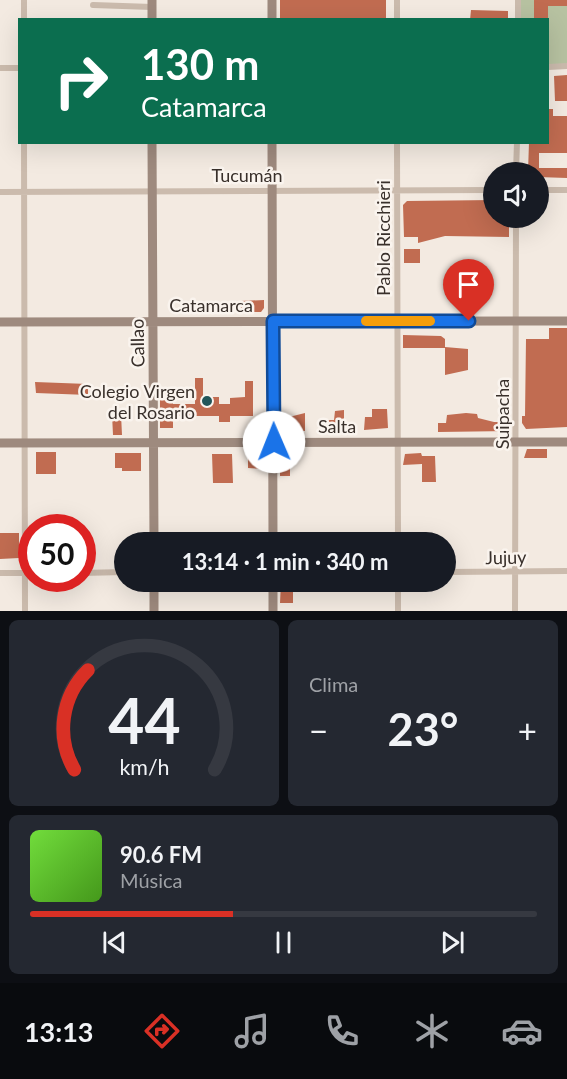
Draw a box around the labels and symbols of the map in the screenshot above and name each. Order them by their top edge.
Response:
street label: Tucumán [211,164,283,186]
street label: Pablo Ricchieri [372,180,394,296]
pin [443,259,494,321]
street label: Catamarca [169,294,253,316]
street label: Callao [126,318,148,368]
street label: Suipacha [491,379,513,449]
place label: Colegio Virgen del Rosario [80,380,195,423]
marker: Colegio Virgen del Rosario [200,394,214,408]
position arrow [242,410,306,474]
street label: Salta [318,415,356,437]
speed limit sign: 50 [18,514,96,592]
street label: Jujuy [485,546,527,568]

